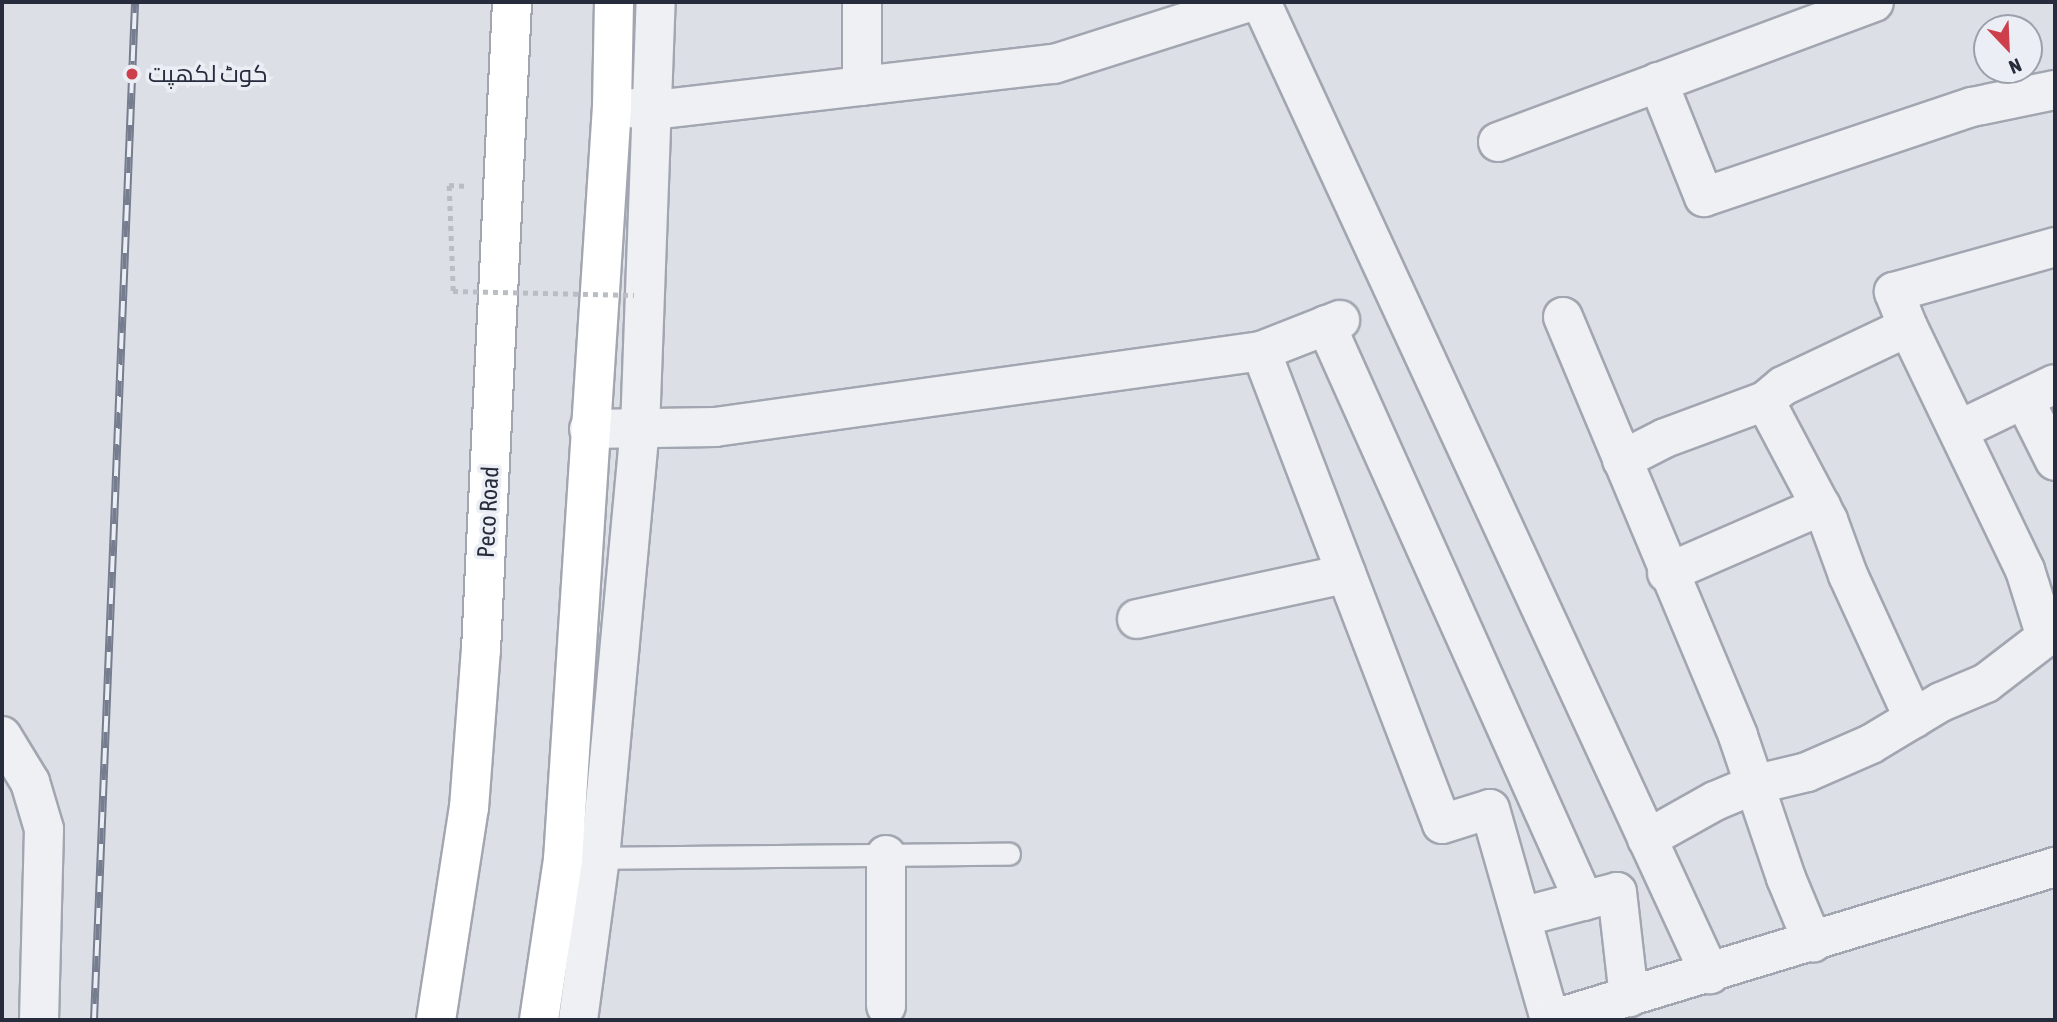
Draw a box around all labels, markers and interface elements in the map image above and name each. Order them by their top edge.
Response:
north arrow [1973,14,2043,84]
text: N [2006,54,2025,79]
place label: کوٹ لکھپت [148,60,268,88]
marker: کوٹ لکھپت [122,64,142,84]
street label: Peco Road [471,466,505,558]

